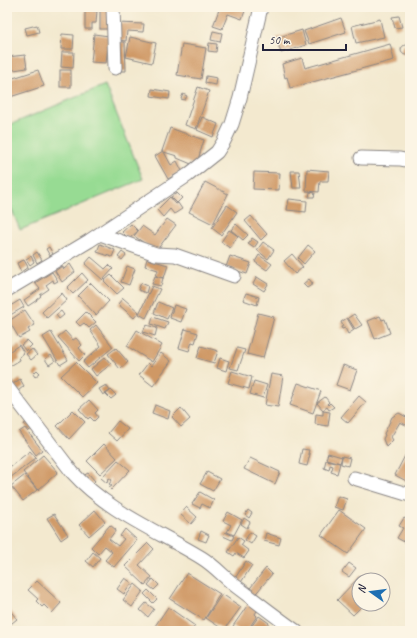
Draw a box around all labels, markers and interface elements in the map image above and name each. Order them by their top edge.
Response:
scale bar [263,26,346,52]
text: 50 m [269,32,291,48]
north arrow [351,572,391,612]
text: N [354,582,369,595]

